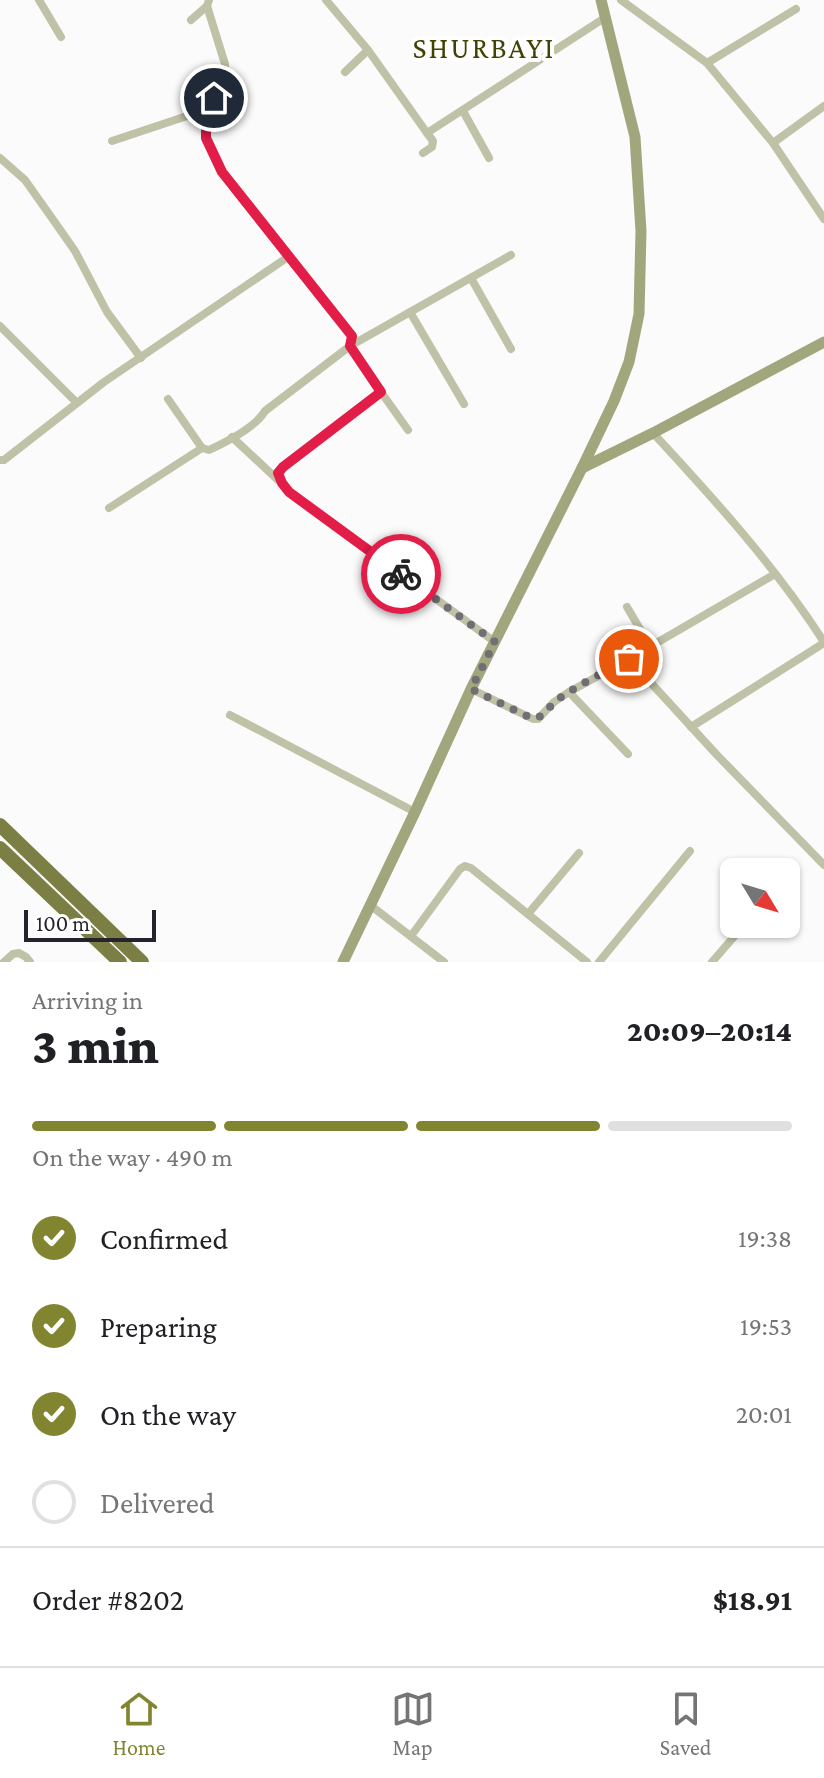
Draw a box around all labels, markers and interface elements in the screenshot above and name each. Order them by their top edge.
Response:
district label: SHURBAYI [413,31,555,64]
pin [180,64,248,132]
icon: home [192,76,236,120]
courier [361,534,441,614]
icon: bike [379,552,423,596]
pin [595,625,663,693]
icon: bag [607,637,651,681]
north arrow [720,858,800,938]
map controls [720,858,800,938]
scale bar [24,906,156,942]
text: 100 m [36,911,90,936]
text: Arriving in [32,986,143,1015]
text: 20:09–20:14 [627,1014,792,1047]
text: 3 min [32,1016,159,1074]
text: On the way · 490 m [32,1143,233,1172]
icon: check [32,1216,76,1260]
text: Confirmed [100,1222,228,1255]
text: 19:38 [738,1224,792,1253]
icon: check [32,1304,76,1348]
text: Preparing [100,1310,217,1343]
text: 19:53 [740,1312,792,1341]
icon: check [32,1392,76,1436]
text: On the way [100,1398,236,1431]
text: 20:01 [736,1400,792,1429]
text: Delivered [100,1486,215,1519]
text: Order #8202 [32,1583,184,1616]
text: $18.91 [713,1583,792,1616]
tab: Home [113,1687,165,1760]
tab: Map [391,1687,435,1760]
tab: Saved [660,1687,711,1760]

